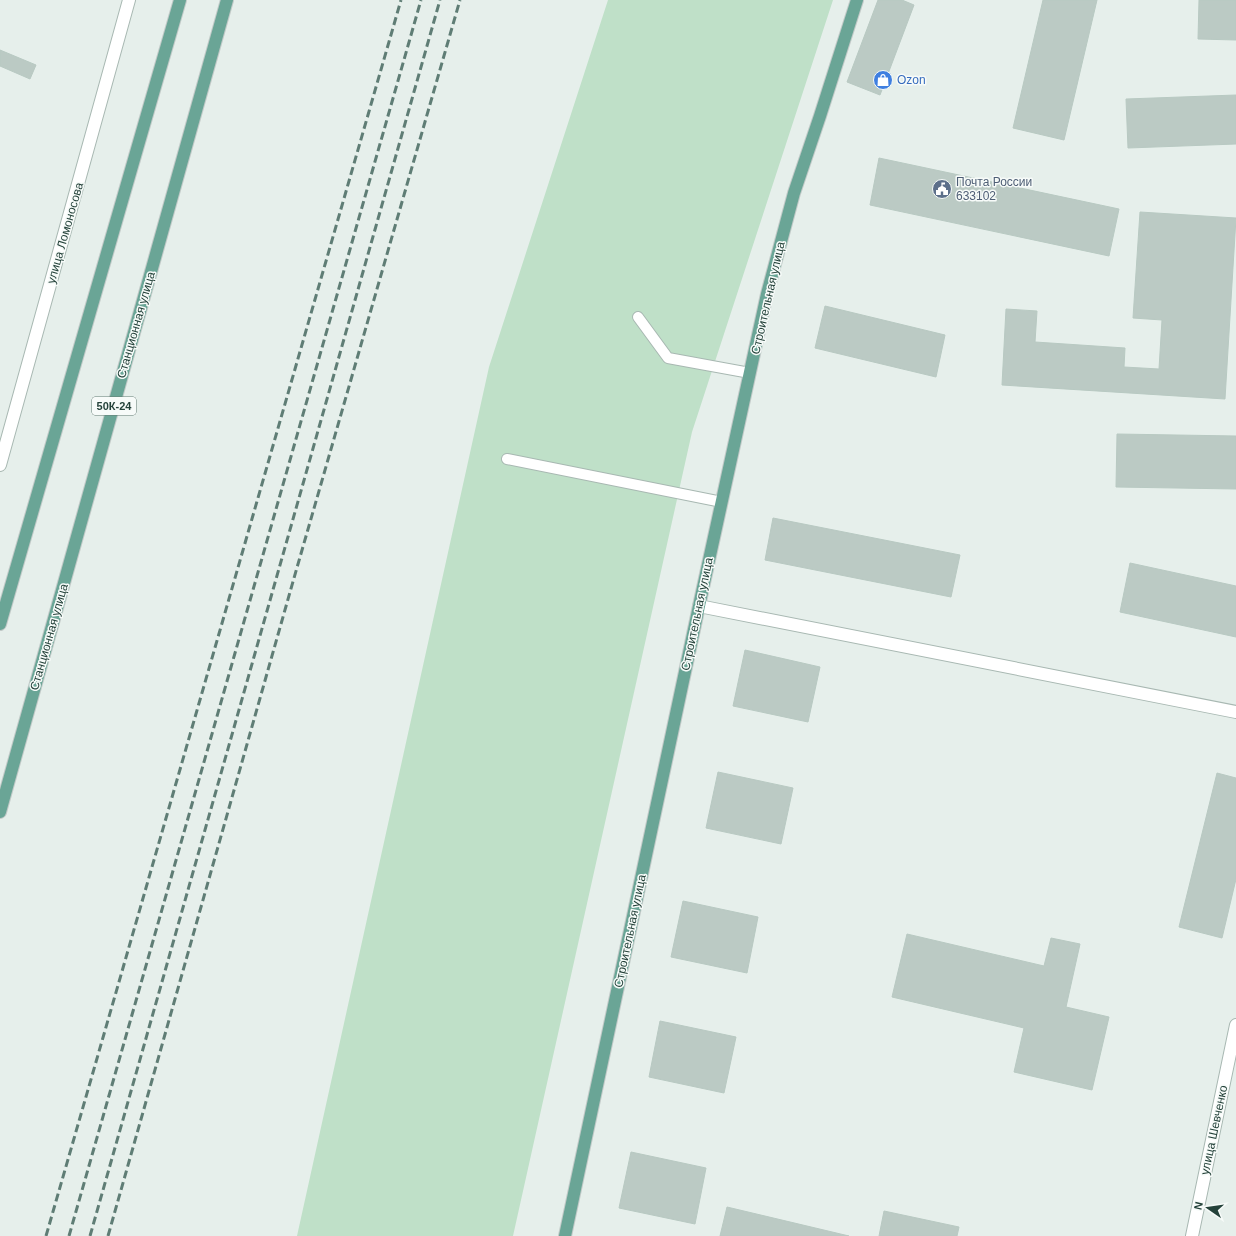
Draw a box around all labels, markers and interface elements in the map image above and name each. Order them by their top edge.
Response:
shop icon: Ozon [872,69,894,91]
place label: Ozon [897,73,926,87]
place label: Почта России 633102 [956,175,1032,203]
public building icon: Почта России 633102 [931,178,953,200]
street label: улица Ломоносова [44,180,86,285]
street label: Строительная улица [748,240,788,356]
street label: Станционная улица [114,270,158,380]
road number: 50К-24 [92,397,136,415]
street label: Строительная улица [678,556,716,672]
street label: Станционная улица [27,582,71,692]
street label: Строительная улица [611,873,649,989]
street label: улица Шевченко [1198,1084,1230,1176]
north arrow [1188,1188,1228,1228]
text: N [1192,1200,1205,1211]

